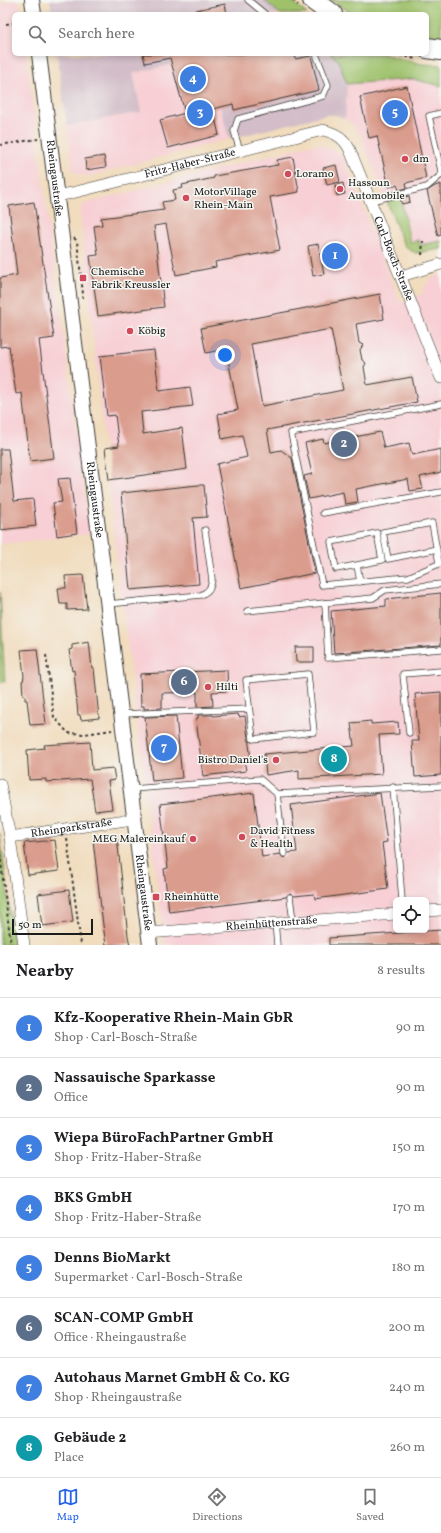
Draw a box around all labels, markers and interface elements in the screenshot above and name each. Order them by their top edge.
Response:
search box [12,12,429,56]
icon: search [26,23,48,45]
text: Search here [58,24,135,45]
pin: 4 [180,64,206,94]
pin: 3 [187,98,213,128]
pin: 5 [382,98,408,128]
street label: Rheingaustraße [42,139,67,217]
street label: Fritz-Haber-Straße [143,145,237,182]
place label: dm [413,152,429,167]
marker: dm [400,154,410,164]
place label: Loramo [296,167,334,182]
marker: Loramo [283,169,293,179]
place label: Hassoun Automobile [348,176,405,204]
marker: Hassoun Automobile [335,184,345,194]
place label: MotorVillage Rhein-Main [194,185,257,213]
marker: MotorVillage Rhein-Main [181,193,191,203]
street label: Carl-Bosch-Straße [370,214,417,303]
pin: 1 [322,241,348,271]
place label: Chemische Fabrik Kreussler [91,265,171,293]
marker: Chemische Fabrik Kreussler [78,273,88,283]
place label: Köbig [138,324,166,339]
marker: Köbig [125,326,135,336]
your location [215,345,235,365]
pin: 2 [331,429,357,459]
street label: Rheingaustraße [82,460,107,539]
pin: 6 [171,667,197,697]
place label: Hilti [216,680,238,695]
marker: Hilti [203,682,213,692]
pin: 7 [151,733,177,763]
pin: 8 [321,744,347,774]
place label: Bistro Daniel's [198,753,268,768]
marker: Bistro Daniel's [271,755,281,765]
street label: Rheinparkstraße [30,815,113,841]
place label: David Fitness & Health [250,824,315,852]
place label: MEG Malereinkauf [93,832,186,847]
marker: David Fitness & Health [237,832,247,842]
marker: MEG Malereinkauf [188,834,198,844]
street label: Rheingaustraße [131,853,156,932]
place label: Rheinhütte [164,890,219,905]
marker: Rheinhütte [151,892,161,902]
map controls [393,897,429,933]
button: locate [393,897,429,933]
street label: Rheinhüttenstraße [225,913,318,935]
scale bar [12,917,93,936]
text: 50 m [18,918,42,933]
text: Nearby [16,960,74,983]
text: 8 results [377,962,425,980]
text: Kfz-Kooperative Rhein-Main GbR [54,1008,293,1029]
text: 1 [26,1019,32,1037]
text: 90 m [396,1019,425,1037]
text: Shop · Carl-Bosch-Straße [54,1029,197,1047]
text: Nassauische Sparkasse [54,1068,215,1089]
text: 2 [26,1079,32,1097]
text: 90 m [396,1079,425,1097]
text: Office [54,1089,88,1107]
text: Wiepa BüroFachPartner GmbH [54,1128,273,1149]
text: 3 [26,1139,32,1157]
text: 150 m [392,1139,425,1157]
text: Shop · Fritz-Haber-Straße [54,1149,201,1167]
text: BKS GmbH [54,1188,132,1209]
text: 4 [25,1199,33,1217]
text: 170 m [392,1199,425,1217]
text: Shop · Fritz-Haber-Straße [54,1209,201,1227]
text: Denns BioMarkt [54,1248,171,1269]
text: 5 [26,1259,32,1277]
text: 180 m [391,1259,425,1277]
text: Supermarket · Carl-Bosch-Straße [54,1269,243,1287]
text: SCAN-COMP GmbH [54,1308,193,1329]
text: 6 [25,1319,33,1337]
text: 200 m [388,1319,425,1337]
text: Office · Rheingaustraße [54,1329,186,1347]
text: Autohaus Marnet GmbH & Co. KG [54,1368,290,1389]
text: 7 [26,1379,32,1397]
text: 240 m [389,1379,425,1397]
text: Shop · Rheingaustraße [54,1389,182,1407]
text: Gebäude 2 [54,1428,126,1449]
text: 8 [25,1439,33,1457]
text: 260 m [390,1439,425,1457]
text: Place [54,1449,84,1467]
tab: Map [57,1486,79,1525]
tab: Directions [192,1486,243,1525]
tab: Saved [356,1486,384,1525]

